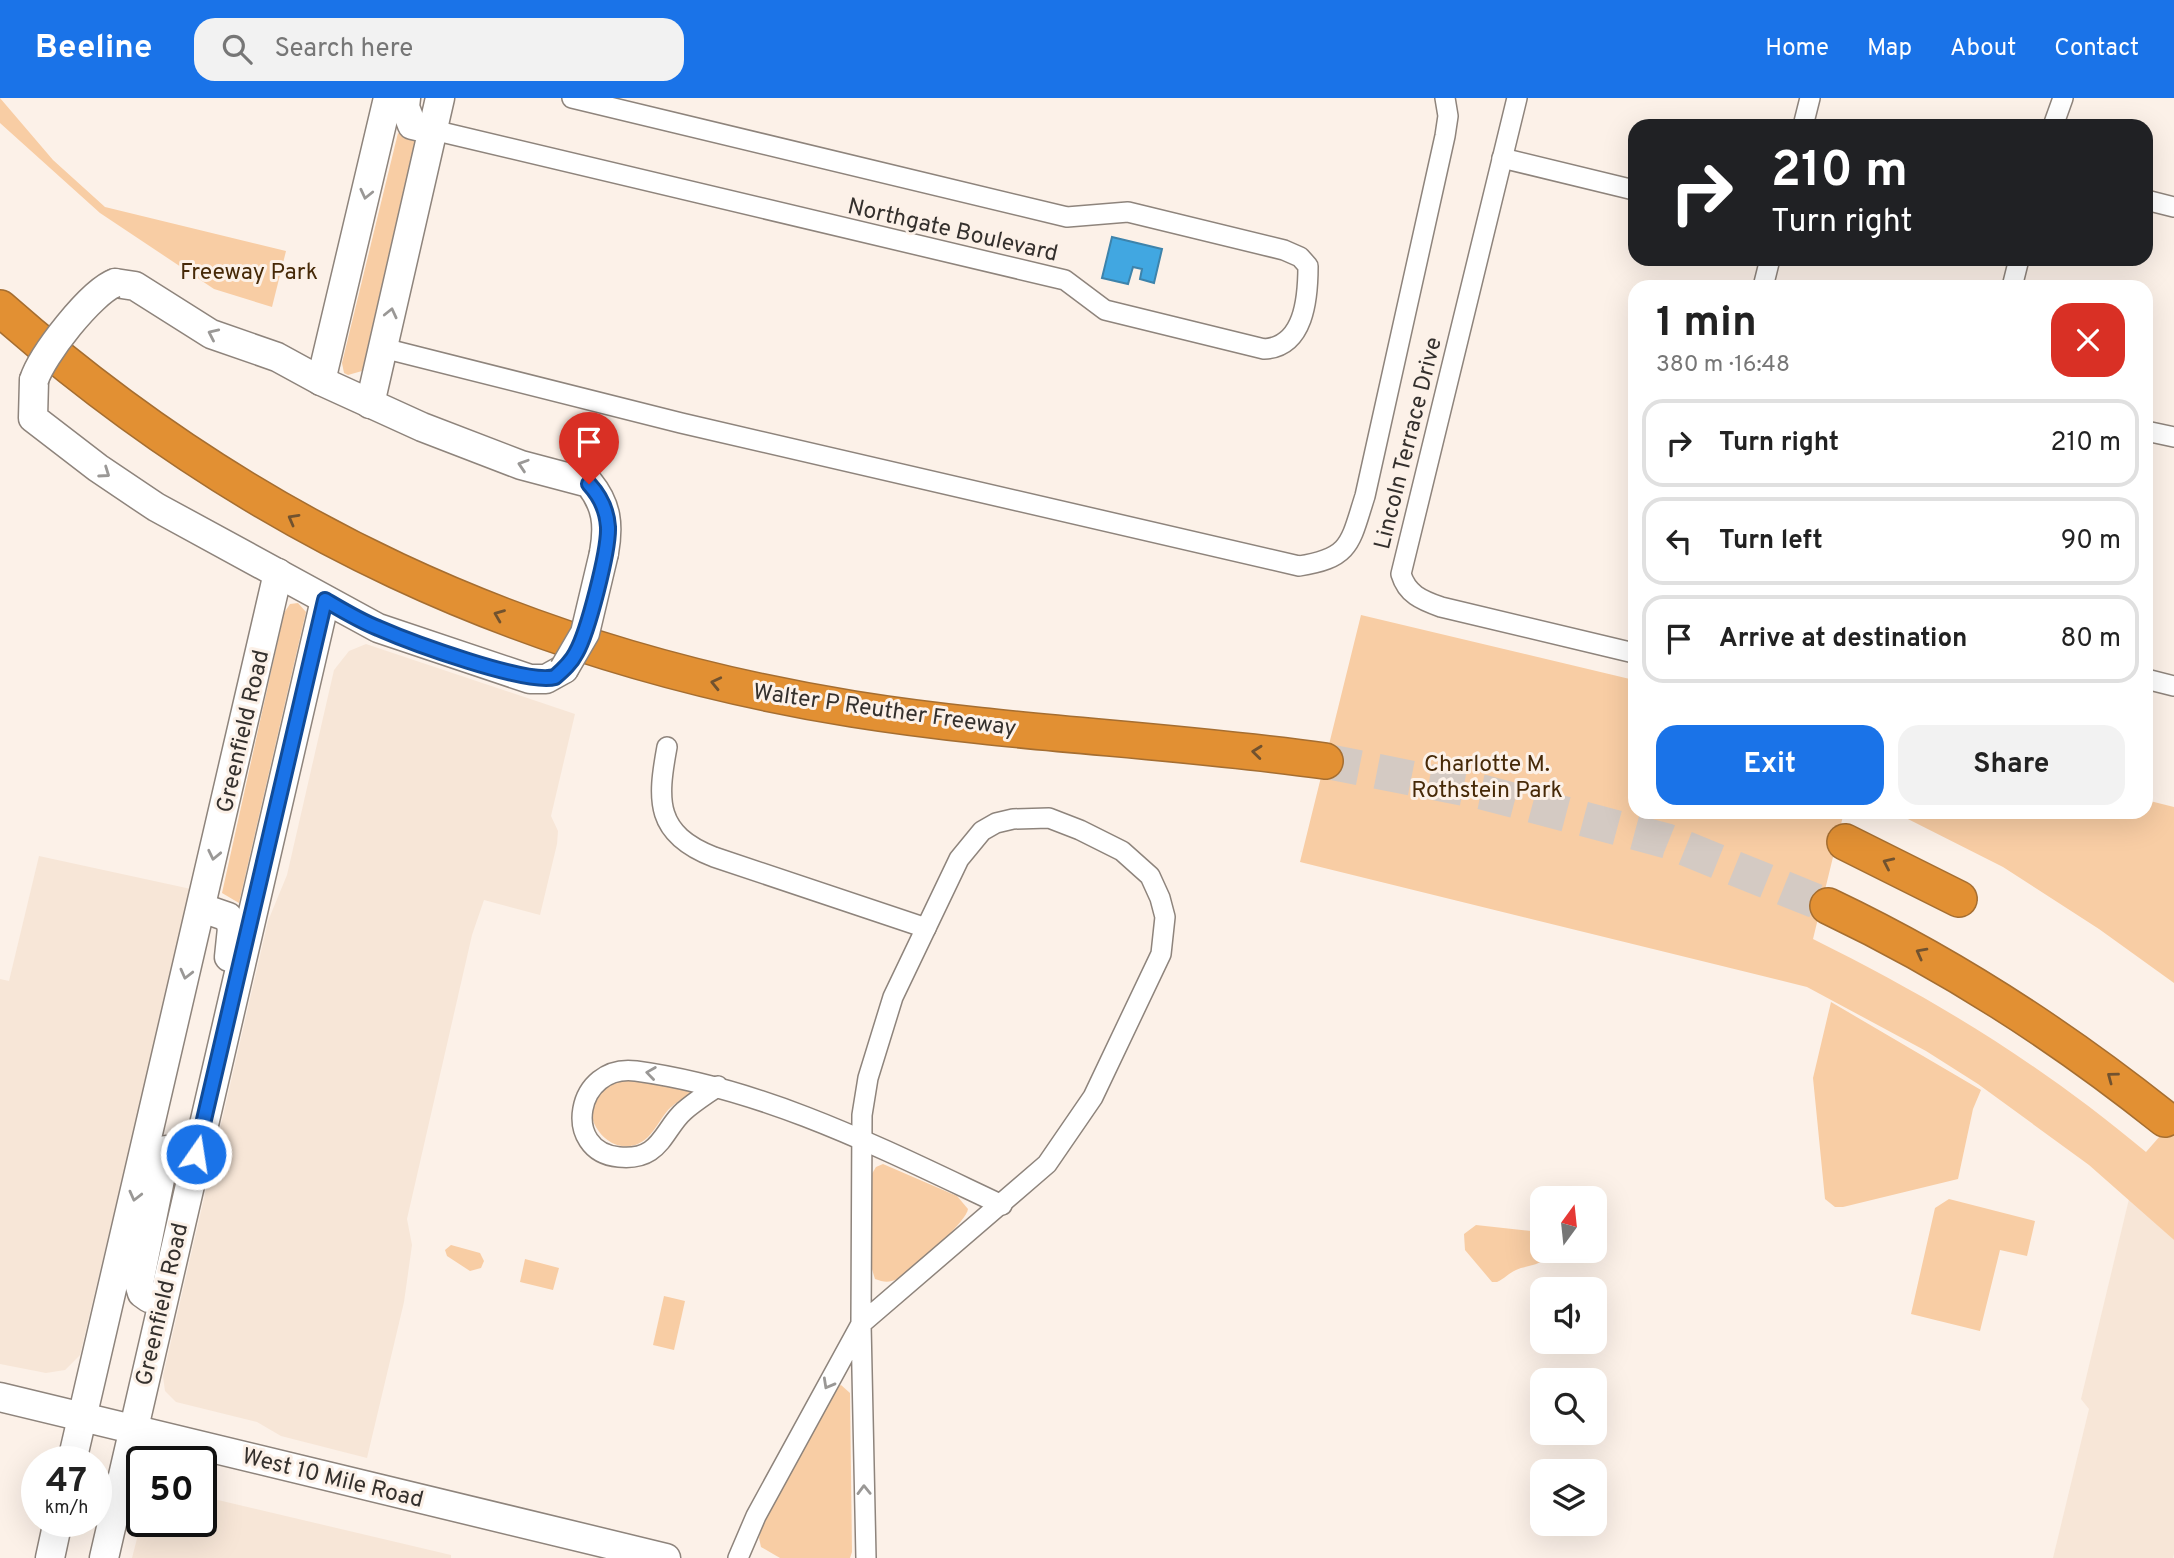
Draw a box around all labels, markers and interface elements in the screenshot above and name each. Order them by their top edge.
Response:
search box [194,18,684,81]
text: Beeline [35,28,152,70]
icon: search [218,30,256,68]
text: Search here [274,33,413,66]
text: Home [1765,34,1829,64]
text: Map [1867,34,1912,64]
text: About [1950,34,2016,64]
text: Contact [2054,34,2139,64]
text: 210 m [1771,142,1908,204]
icon: right [1656,147,1747,238]
one-way arrow [359,188,374,200]
street label: Northgate Boulevard [844,193,1060,270]
text: Turn right [1771,203,1913,243]
park label: Freeway Park [180,259,318,288]
text: 1 min [1656,298,1757,351]
button: close [2051,303,2125,377]
one-way arrow [382,307,397,319]
one-way arrow [208,328,221,342]
street label: Lincoln Terrace Drive [1369,335,1450,553]
text: 380 m · 16:48 [1656,351,1790,380]
pin [559,412,619,484]
icon: arrive [570,423,608,461]
icon: right [1660,424,1698,462]
text: Turn right [1719,427,1839,460]
text: 210 m [2051,427,2121,460]
one-way arrow [517,459,529,473]
one-way arrow [97,465,110,478]
one-way arrow [287,514,300,527]
icon: left [1660,522,1698,560]
text: Turn left [1719,525,1823,558]
text: 90 m [2061,525,2121,558]
one-way arrow [493,609,506,623]
icon: arrive [1660,620,1698,658]
text: Arrive at destination [1719,623,1967,656]
text: 80 m [2061,623,2121,656]
street label: Greenfield Road [212,647,277,816]
one-way arrow [710,676,722,691]
street label: Walter P Reuther Freeway [751,679,1018,744]
button: Exit [1656,725,1884,805]
button: Share [1898,725,2125,805]
one-way arrow [1251,744,1263,759]
park label: Charlotte M. Rothstein Park [1411,751,1563,806]
one-way arrow [208,849,223,861]
one-way arrow [1883,857,1895,871]
one-way arrow [1916,947,1929,961]
one-way arrow [180,968,194,980]
one-way arrow [645,1066,657,1081]
one-way arrow [2107,1072,2120,1085]
position arrow [159,1117,233,1191]
north arrow [1530,1186,1606,1264]
map controls [1530,1186,1607,1536]
one-way arrow [129,1190,143,1202]
street label: Greenfield Road [131,1220,196,1389]
button: sound [1530,1277,1607,1354]
button: search [1530,1368,1607,1445]
one-way arrow [823,1377,836,1389]
street label: West 10 Mile Road [239,1443,426,1516]
speed limit sign: 50 [126,1446,217,1537]
button: layers [1530,1459,1607,1536]
text: 47 [46,1460,87,1504]
one-way arrow [857,1484,872,1495]
text: km/h [45,1497,88,1520]

